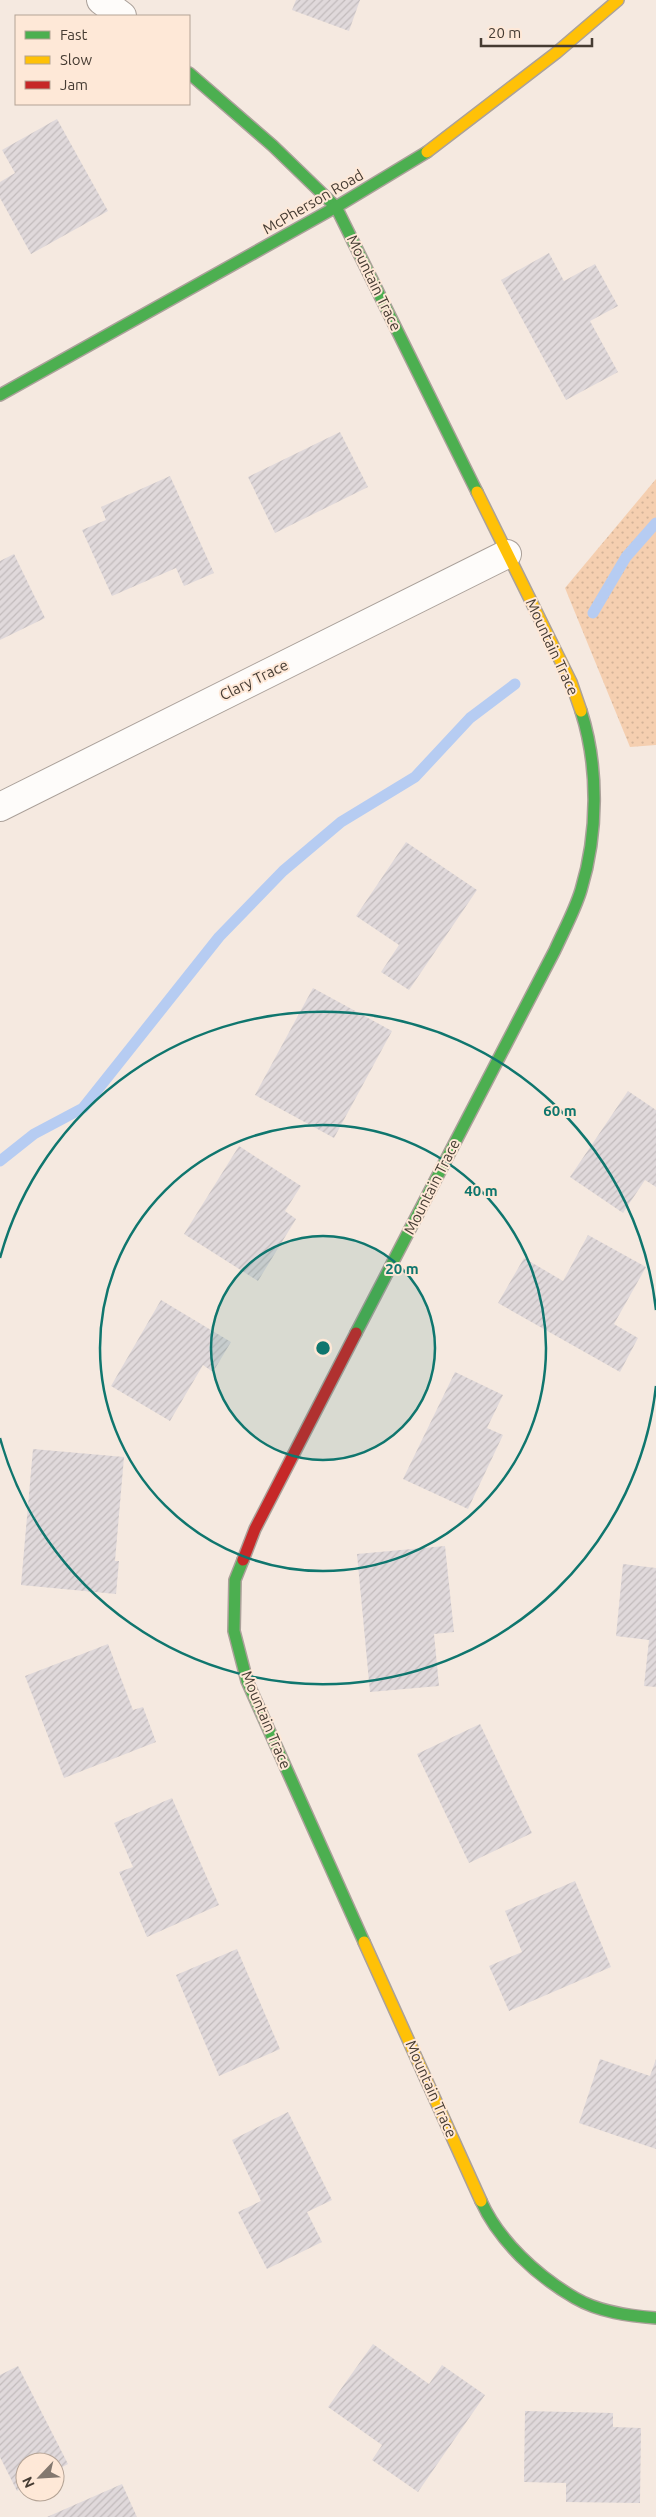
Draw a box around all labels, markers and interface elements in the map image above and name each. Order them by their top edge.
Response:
legend [15,15,190,105]
scale bar [481,15,592,47]
text: 20 m [488,24,521,41]
text: Fast [60,26,88,43]
text: Slow [60,51,93,68]
text: Jam [60,76,88,93]
street label: McPherson Road [259,166,366,237]
street label: Mountain Trace [344,232,405,334]
street label: Mountain Trace [523,596,582,698]
street label: Clary Trace [217,656,291,703]
text: 60 m [543,1102,577,1119]
street label: Mountain Trace [400,1136,463,1237]
text: 40 m [464,1182,498,1199]
text: 20 m [385,1260,419,1277]
centre of rings [314,1339,332,1357]
street label: Mountain Trace [238,1668,295,1771]
street label: Mountain Trace [402,2038,460,2140]
north arrow [15,2452,65,2502]
text: N [19,2474,38,2491]

